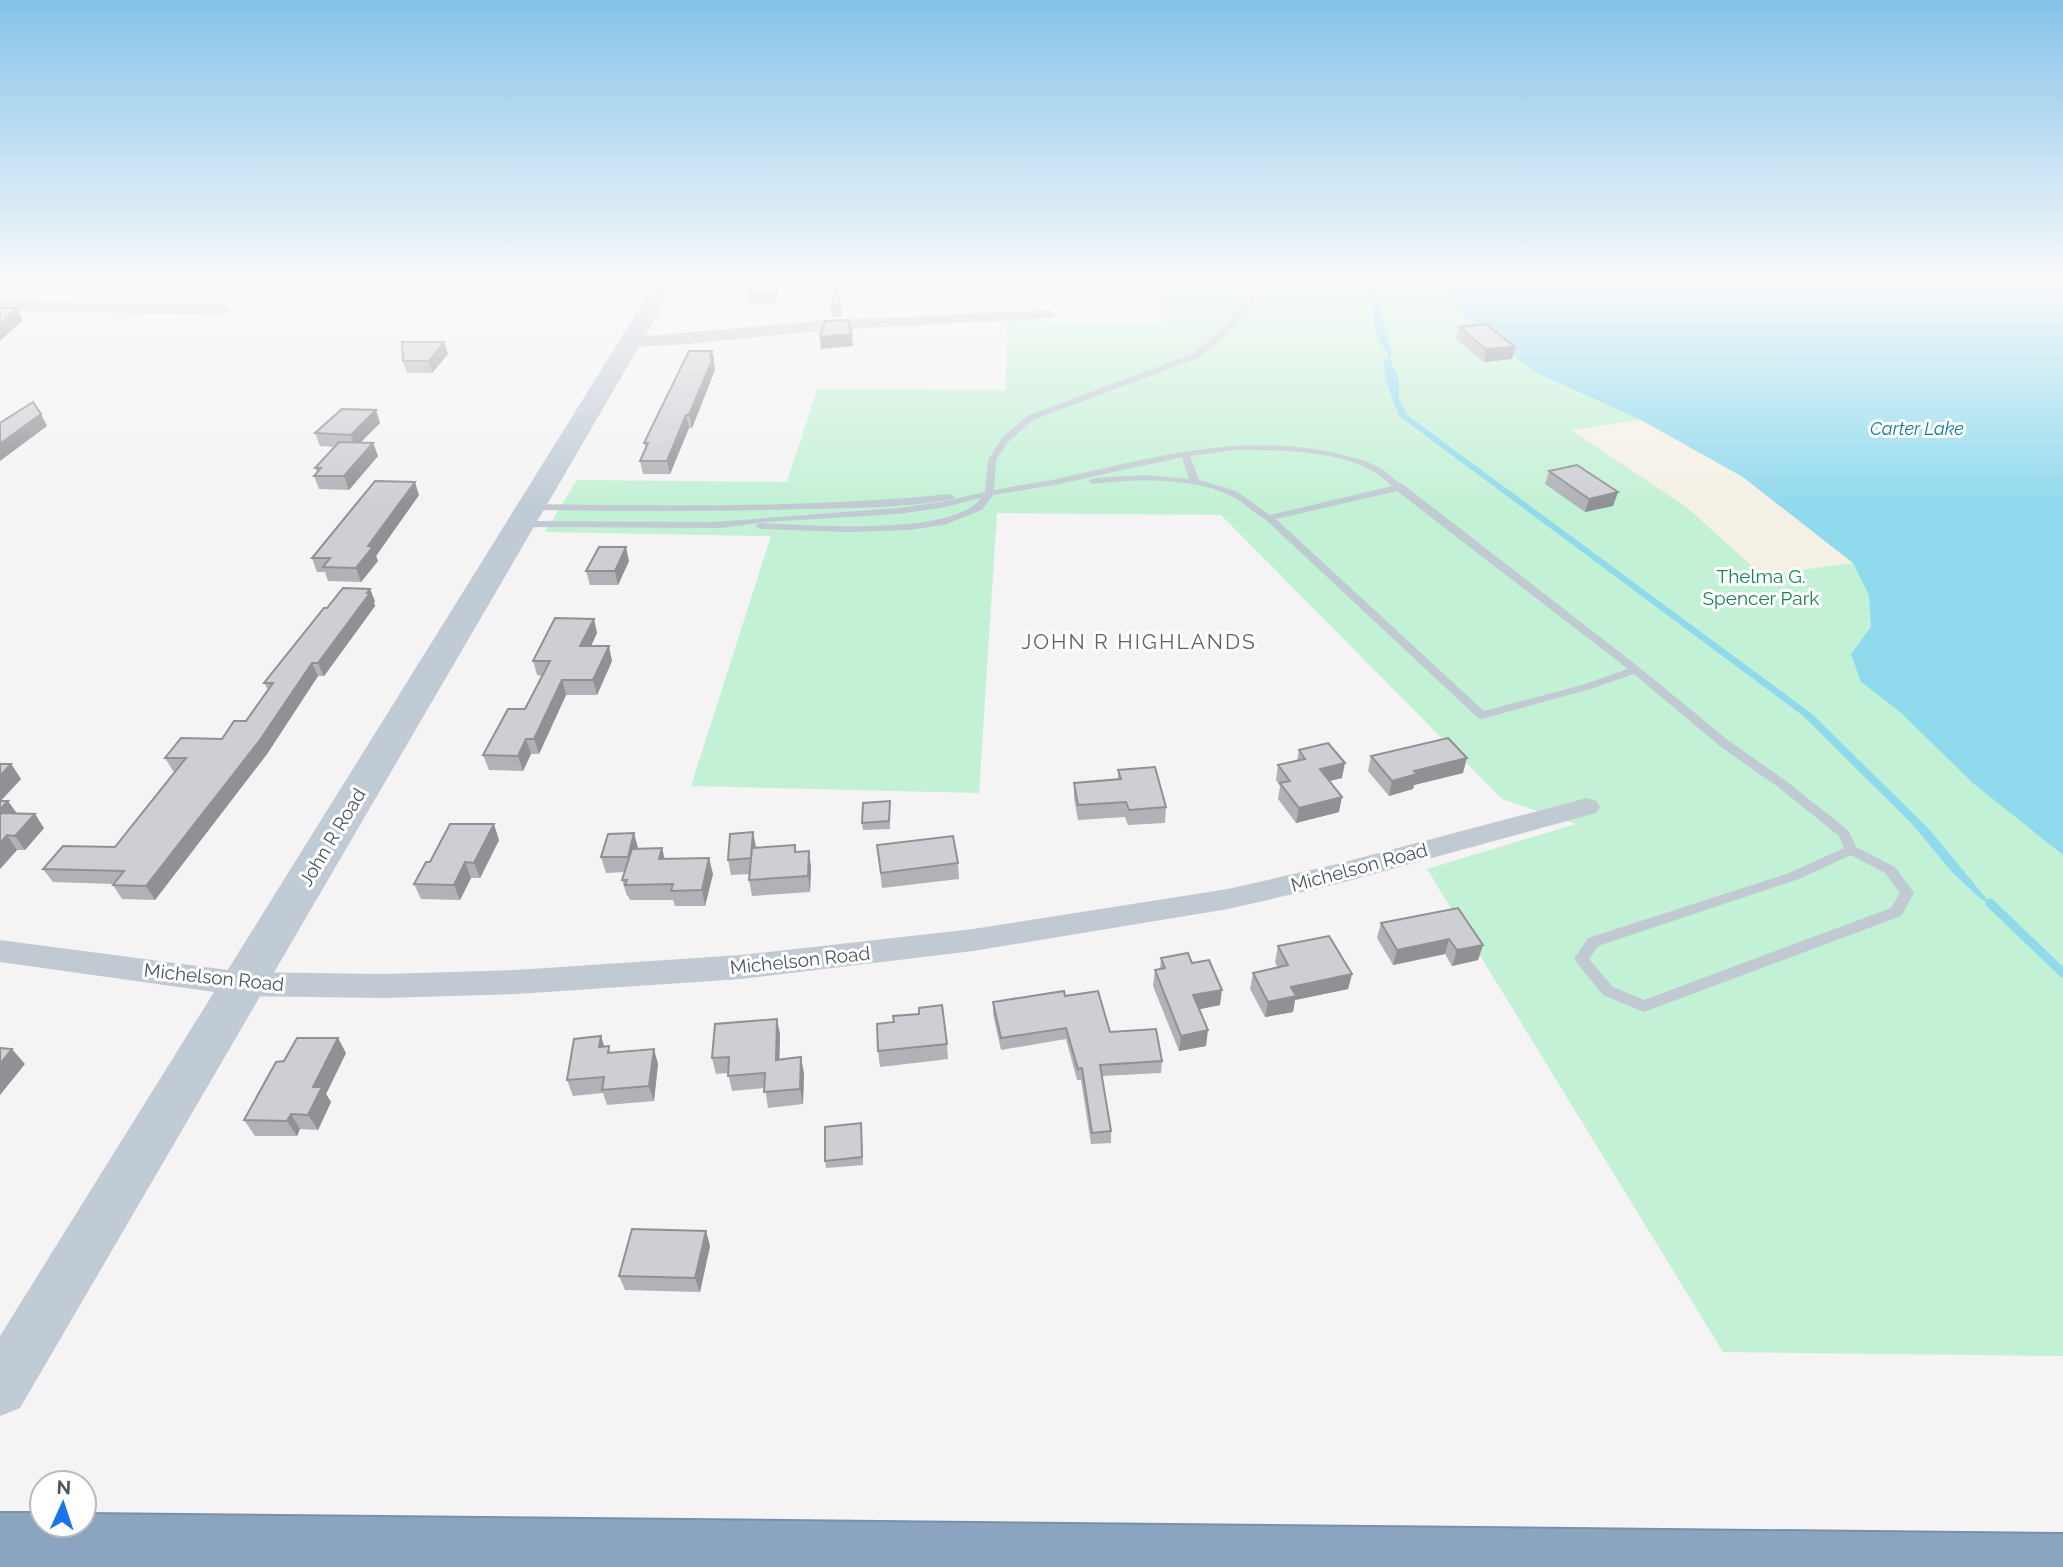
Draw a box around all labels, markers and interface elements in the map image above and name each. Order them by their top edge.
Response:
water label: Carter Lake [1870,418,1964,439]
park label: Thelma G. Spencer Park [1703,565,1819,609]
district label: JOHN R HIGHLANDS [1021,629,1257,654]
street label: John R Road [294,784,370,890]
street label: Michelson Road [1288,838,1430,896]
street label: Michelson Road [729,942,871,978]
street label: Michelson Road [143,959,285,995]
north arrow [28,1469,98,1539]
text: N [56,1476,72,1498]

